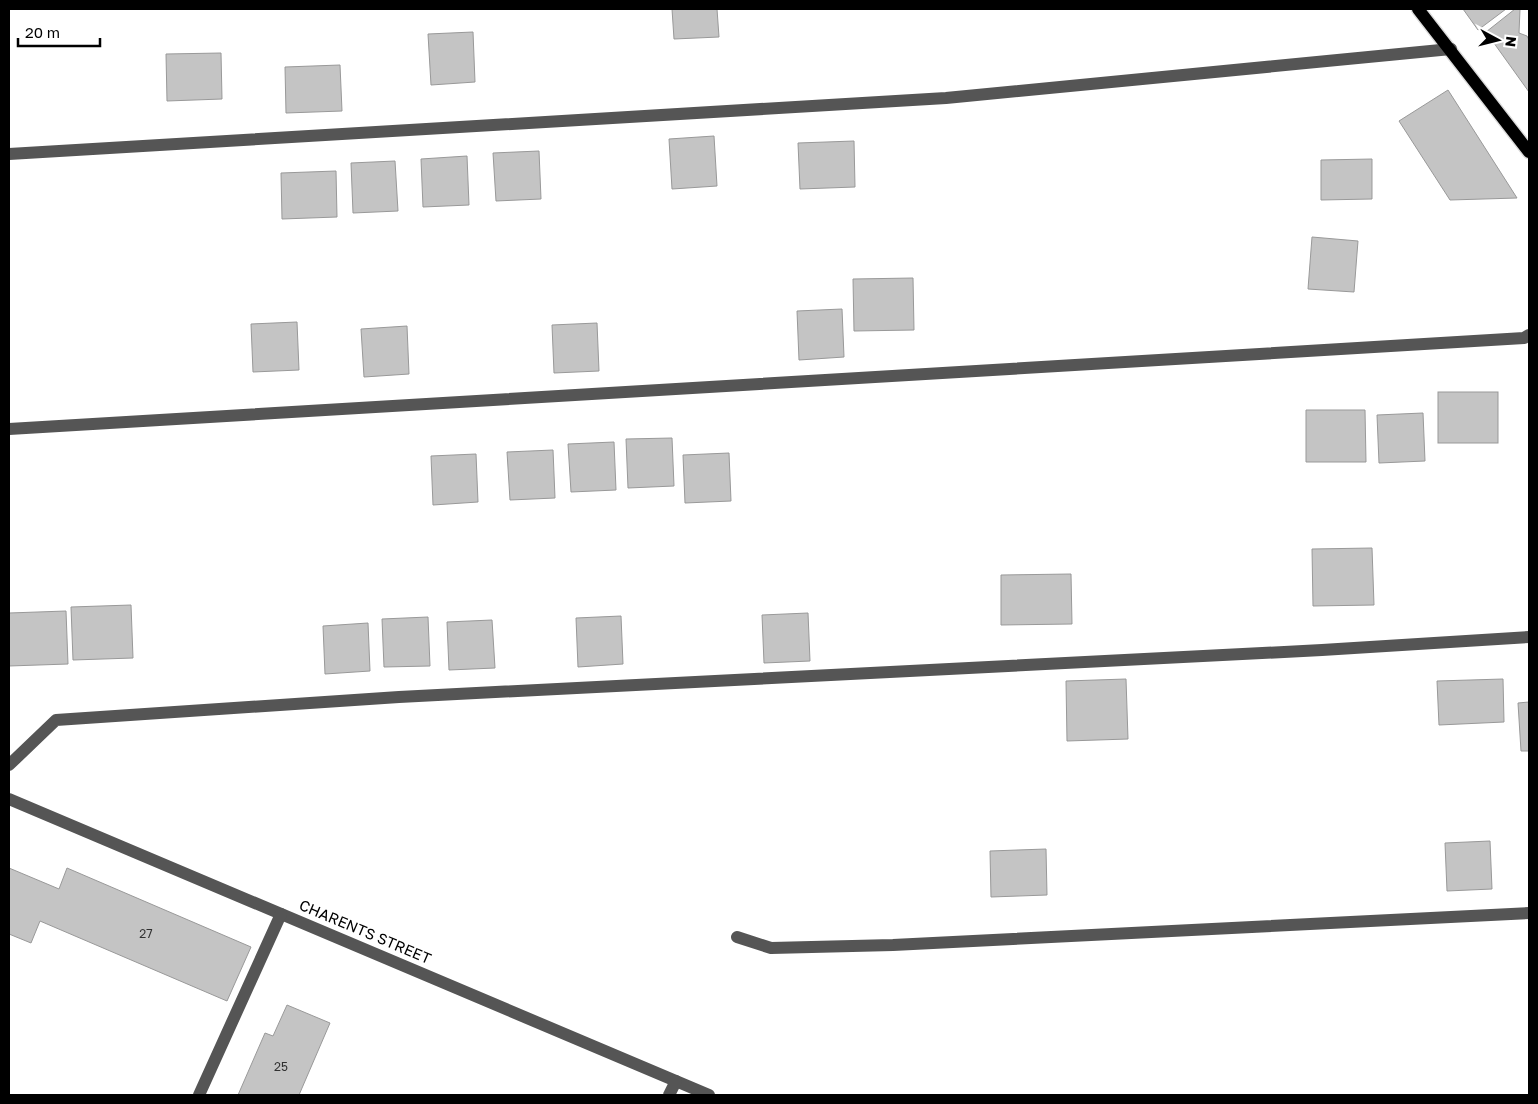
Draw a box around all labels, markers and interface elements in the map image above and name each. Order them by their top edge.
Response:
scale bar [18,15,100,47]
north arrow [1473,15,1523,65]
text: 20 m [25,23,60,41]
text: N [1502,35,1520,48]
street label: CHARENTS STREET [297,895,434,967]
house number: 27 [139,926,153,941]
house number: 25 [274,1059,288,1074]

